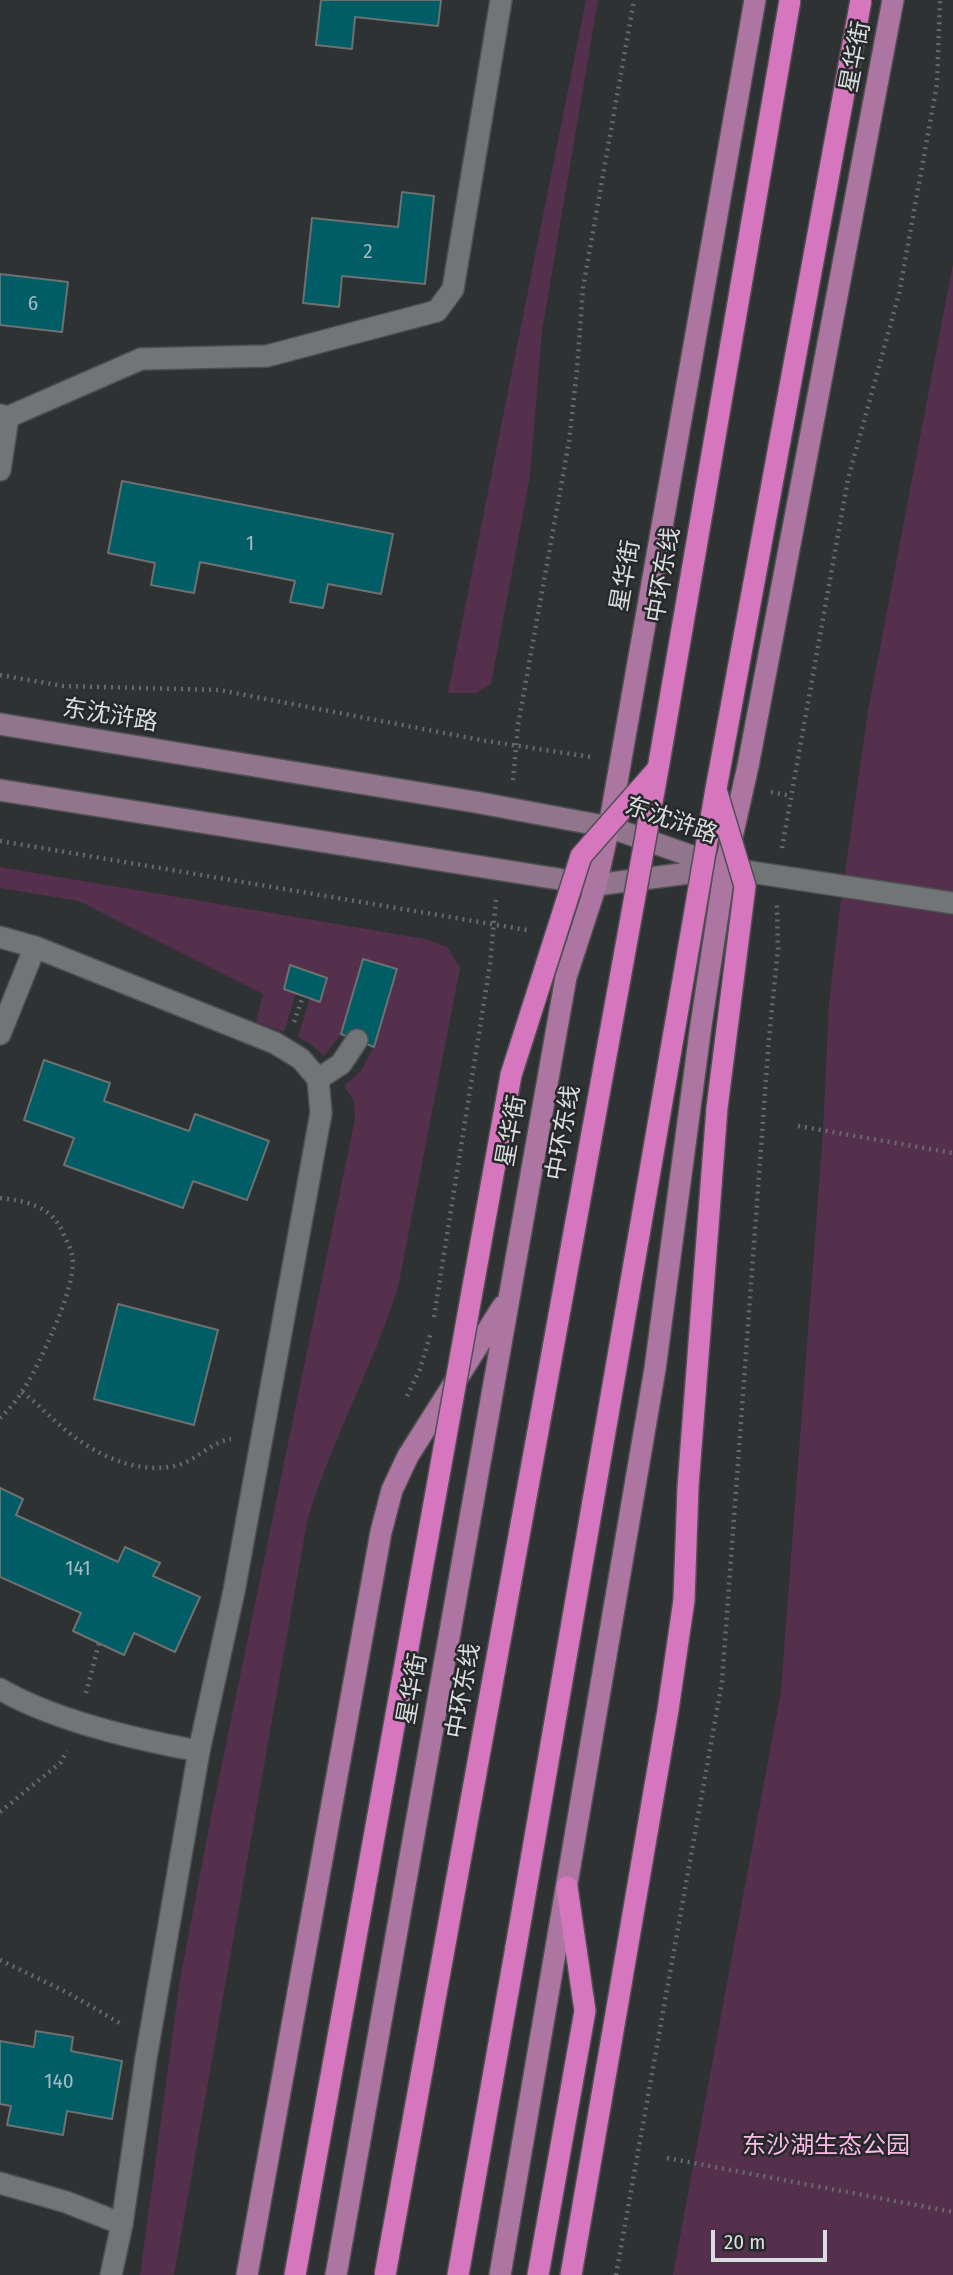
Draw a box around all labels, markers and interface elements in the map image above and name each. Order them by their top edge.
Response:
street label: 星华街 [835,19,877,95]
house number: 2 [363,239,373,265]
house number: 6 [28,291,38,317]
street label: 中环东线 [641,525,687,625]
house number: 1 [246,531,254,557]
street label: 星华街 [606,538,646,614]
street label: 东沈浒路 [60,694,160,738]
street label: 东沈浒路 [621,792,721,850]
street label: 中环东线 [541,1083,587,1183]
street label: 星华街 [492,1093,532,1169]
house number: 141 [65,1556,91,1582]
street label: 中环东线 [441,1641,487,1741]
street label: 星华街 [393,1651,433,1727]
house number: 140 [44,2069,74,2095]
park label: 东沙湖生态公园 [742,2132,910,2160]
scale bar [715,2216,830,2260]
text: 20 m [724,2229,765,2255]

